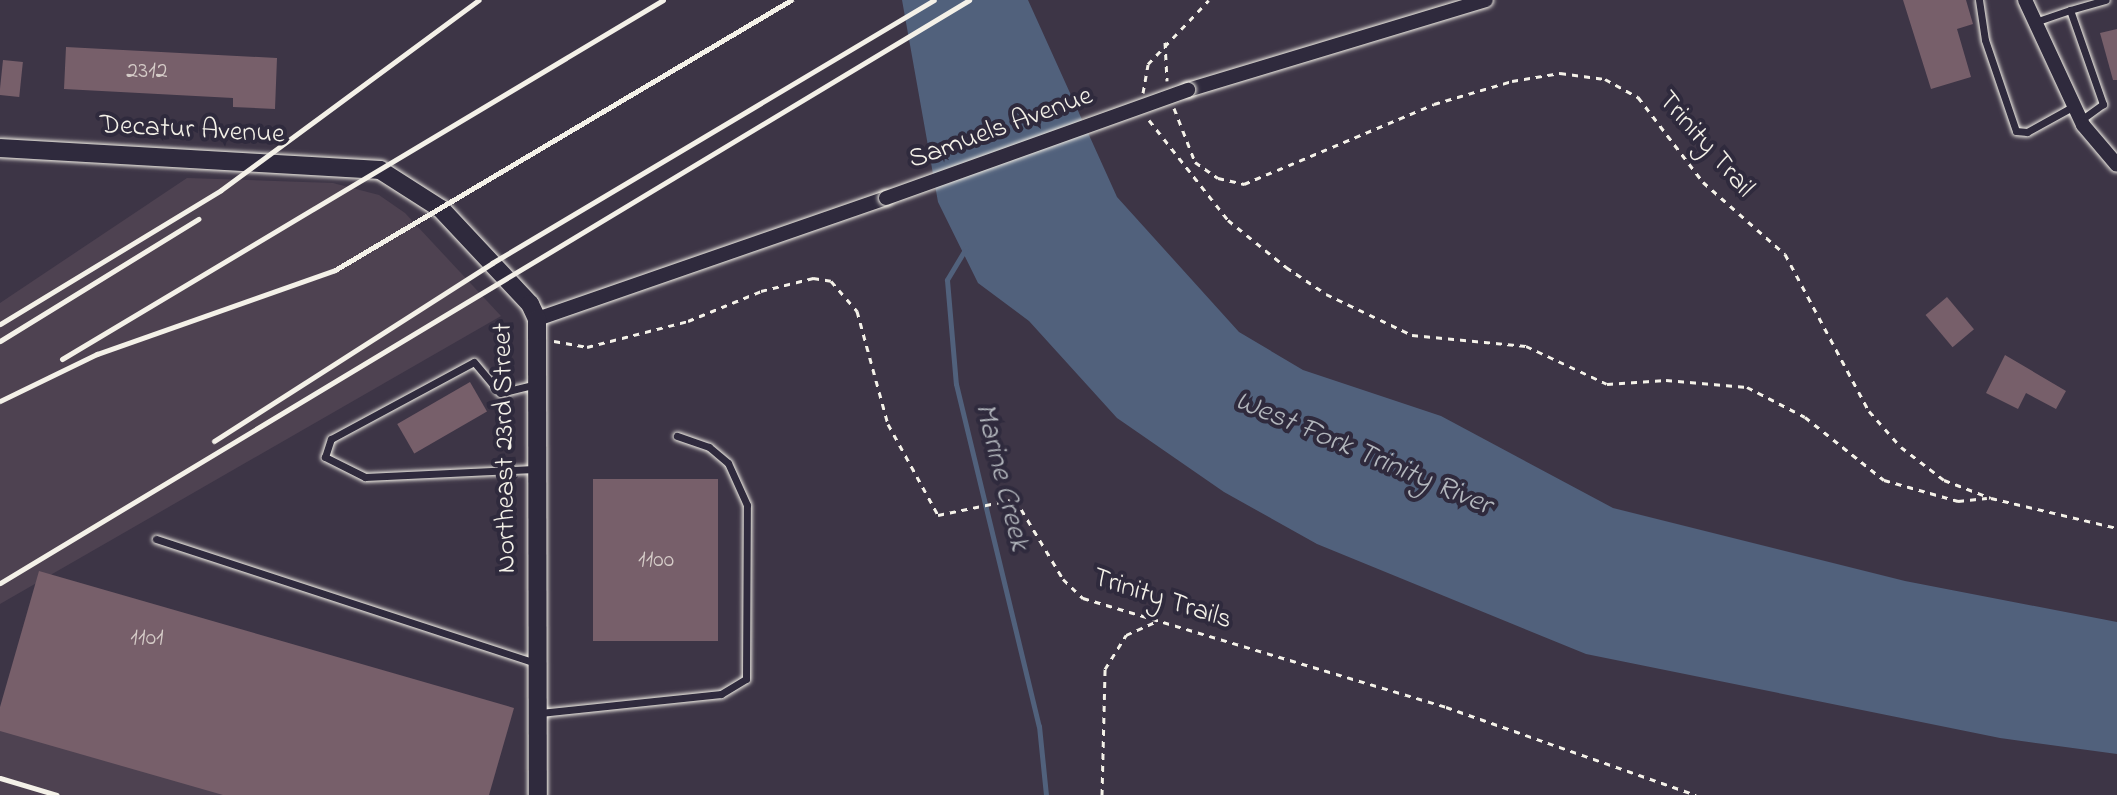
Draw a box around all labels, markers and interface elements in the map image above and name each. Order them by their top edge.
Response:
house number: 2312 [126,58,168,86]
street label: Samuels Avenue [905,80,1097,178]
street label: Trinity Trail [1650,85,1760,205]
street label: Decatur Avenue [99,109,285,153]
street label: Northeast 23rd Street [487,322,525,574]
water label: West Fork Trinity River [1229,384,1497,524]
water label: Marine Creek [965,400,1037,554]
house number: 1100 [638,547,674,575]
street label: Trinity Trails [1088,562,1236,638]
house number: 1101 [130,625,164,653]

